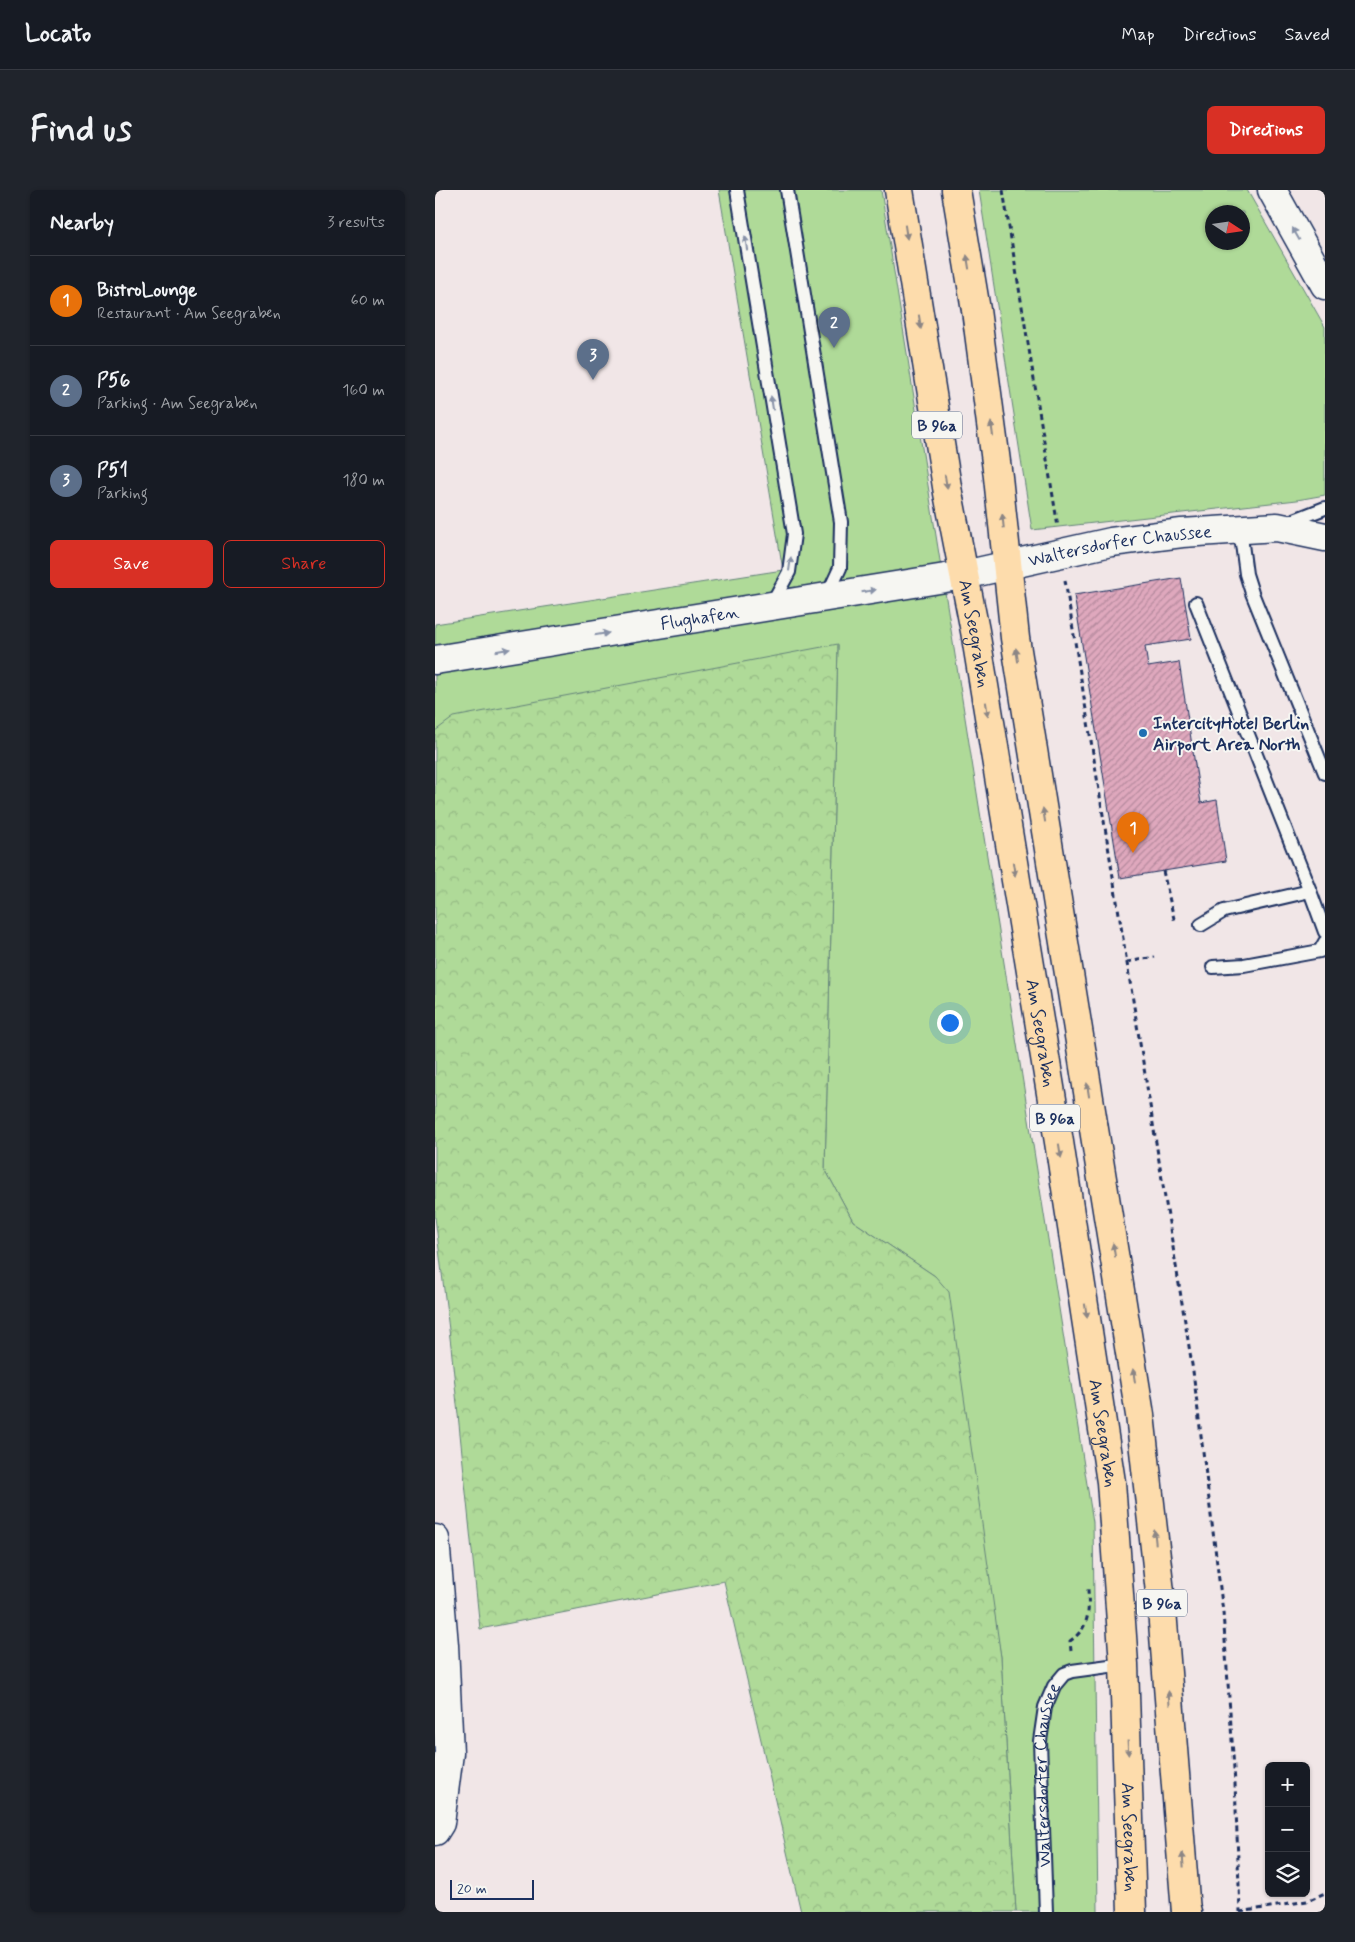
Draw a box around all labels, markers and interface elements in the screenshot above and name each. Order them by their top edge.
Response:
text: Locato [25,19,91,50]
text: Map [1122,23,1155,47]
text: Directions [1183,23,1257,47]
text: Saved [1285,23,1330,47]
button: Directions [1207,106,1325,154]
text: Find us [30,107,132,153]
north arrow [1205,205,1250,250]
text: Nearby [50,209,114,237]
text: 3 results [327,212,385,233]
one-way arrow [902,224,910,240]
one-way arrow [1292,227,1301,240]
one-way arrow [742,234,750,250]
one-way arrow [963,254,971,270]
text: BistroLounge [97,278,197,303]
text: 1 [62,290,70,311]
text: 60 m [351,290,385,311]
text: Restaurant · Am Seegraben [97,303,281,324]
pin: 2 [818,307,850,348]
one-way arrow [917,314,925,330]
pin: 3 [577,339,609,380]
text: P56 [97,368,130,393]
text: 2 [62,380,70,401]
text: 160 m [342,380,385,401]
text: Parking · Am Seegraben [97,393,258,414]
one-way arrow [768,395,776,411]
road number: B 96a [912,412,962,438]
one-way arrow [987,421,995,437]
text: P51 [97,458,128,483]
text: 3 [62,470,70,491]
text: 180 m [342,470,385,491]
one-way arrow [943,475,951,491]
text: Parking [97,483,148,504]
one-way arrow [998,513,1006,529]
street label: Waltersdorfer Chaussee [1026,520,1213,573]
button: Save [50,540,213,588]
button: Share [223,540,385,588]
one-way arrow [786,555,794,571]
street label: Am Seegraben [952,578,995,690]
one-way arrow [862,586,878,594]
street label: Flughafen [659,600,741,637]
one-way arrow [595,630,611,638]
one-way arrow [495,646,511,654]
one-way arrow [1013,647,1021,663]
one-way arrow [984,701,992,717]
place label: IntercityHotel Berlin Airport Area North [1153,712,1309,757]
marker: IntercityHotel Berlin Airport Area North [1137,727,1149,739]
one-way arrow [1039,807,1047,823]
pin: 1 [1117,812,1149,853]
one-way arrow [1010,862,1018,878]
street label: Am Seegraben [1019,977,1061,1089]
your location [937,1010,963,1036]
one-way arrow [1084,1081,1092,1097]
road number: B 96a [1030,1104,1080,1131]
one-way arrow [1057,1143,1065,1159]
one-way arrow [1110,1242,1118,1258]
one-way arrow [1082,1303,1090,1319]
one-way arrow [1130,1367,1138,1383]
street label: Am Seegraben [1082,1377,1122,1488]
one-way arrow [1151,1528,1159,1544]
road number: B 96a [1137,1590,1187,1616]
street label: Waltersdorfer Chaussee [1029,1679,1067,1867]
one-way arrow [1165,1690,1173,1706]
one-way arrow [1124,1740,1132,1756]
map controls [1265,1762,1310,1897]
button: + [1265,1762,1310,1807]
street label: Am Seegraben [1115,1782,1142,1892]
button: − [1265,1807,1310,1852]
one-way arrow [1179,1852,1187,1868]
button: layers [1265,1852,1310,1897]
scale bar [450,1877,534,1900]
text: 20 m [457,1880,487,1898]

